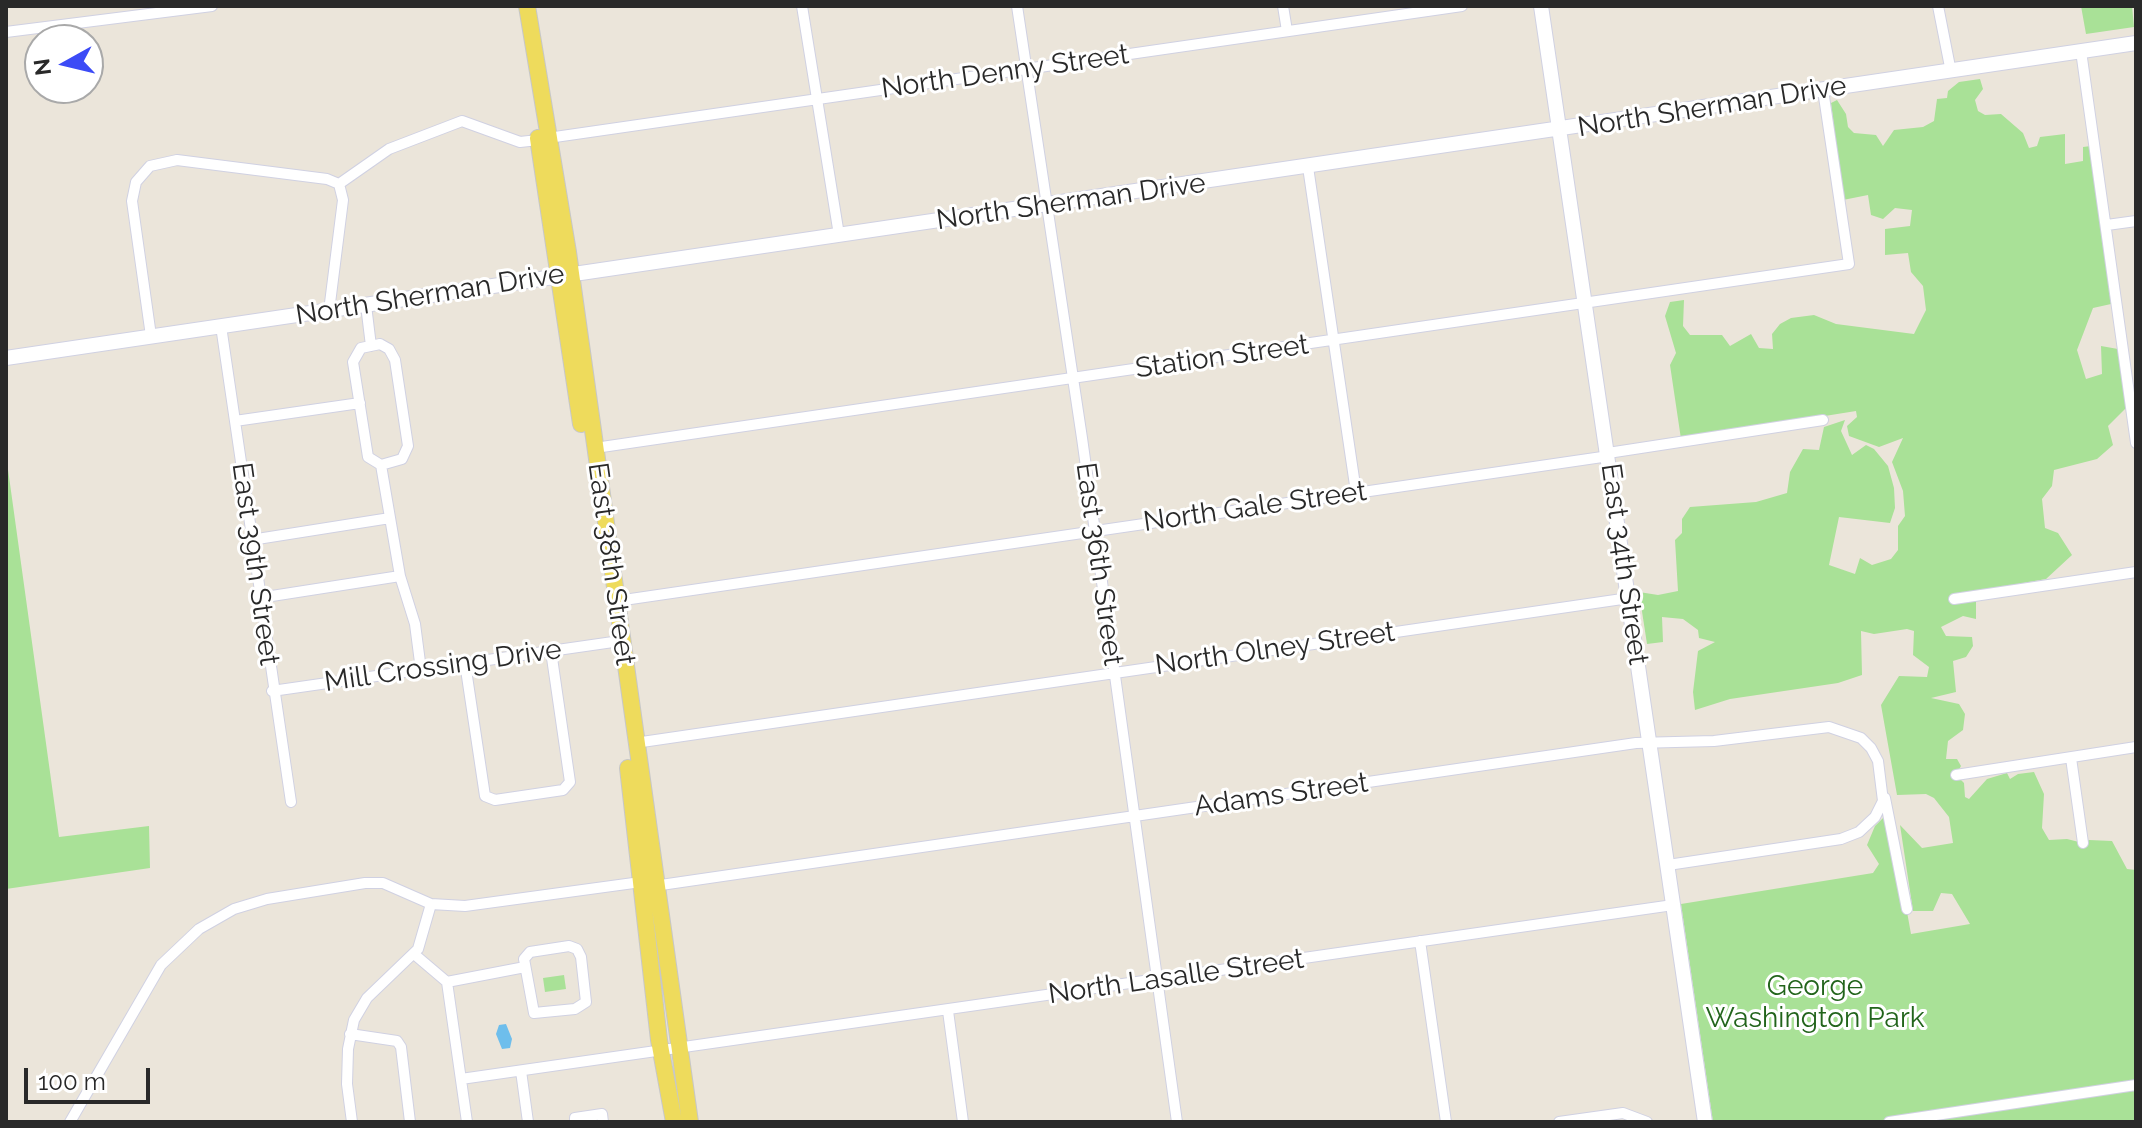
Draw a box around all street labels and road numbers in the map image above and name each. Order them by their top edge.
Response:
street label: North Denny Street [879,38,1131,106]
street label: North Sherman Drive [1575,69,1849,145]
street label: North Sherman Drive [934,166,1208,238]
street label: North Sherman Drive [293,257,567,333]
street label: Station Street [1133,328,1311,386]
street label: East 36th Street [1068,460,1130,668]
street label: East 39th Street [224,461,286,667]
street label: East 38th Street [580,461,642,667]
street label: East 34th Street [1593,461,1655,667]
street label: North Gale Street [1141,475,1369,539]
street label: North Olney Street [1153,616,1397,682]
street label: Mill Crossing Drive [322,633,564,699]
street label: Adams Street [1192,766,1370,824]
street label: North Lasalle Street [1046,942,1306,1012]

